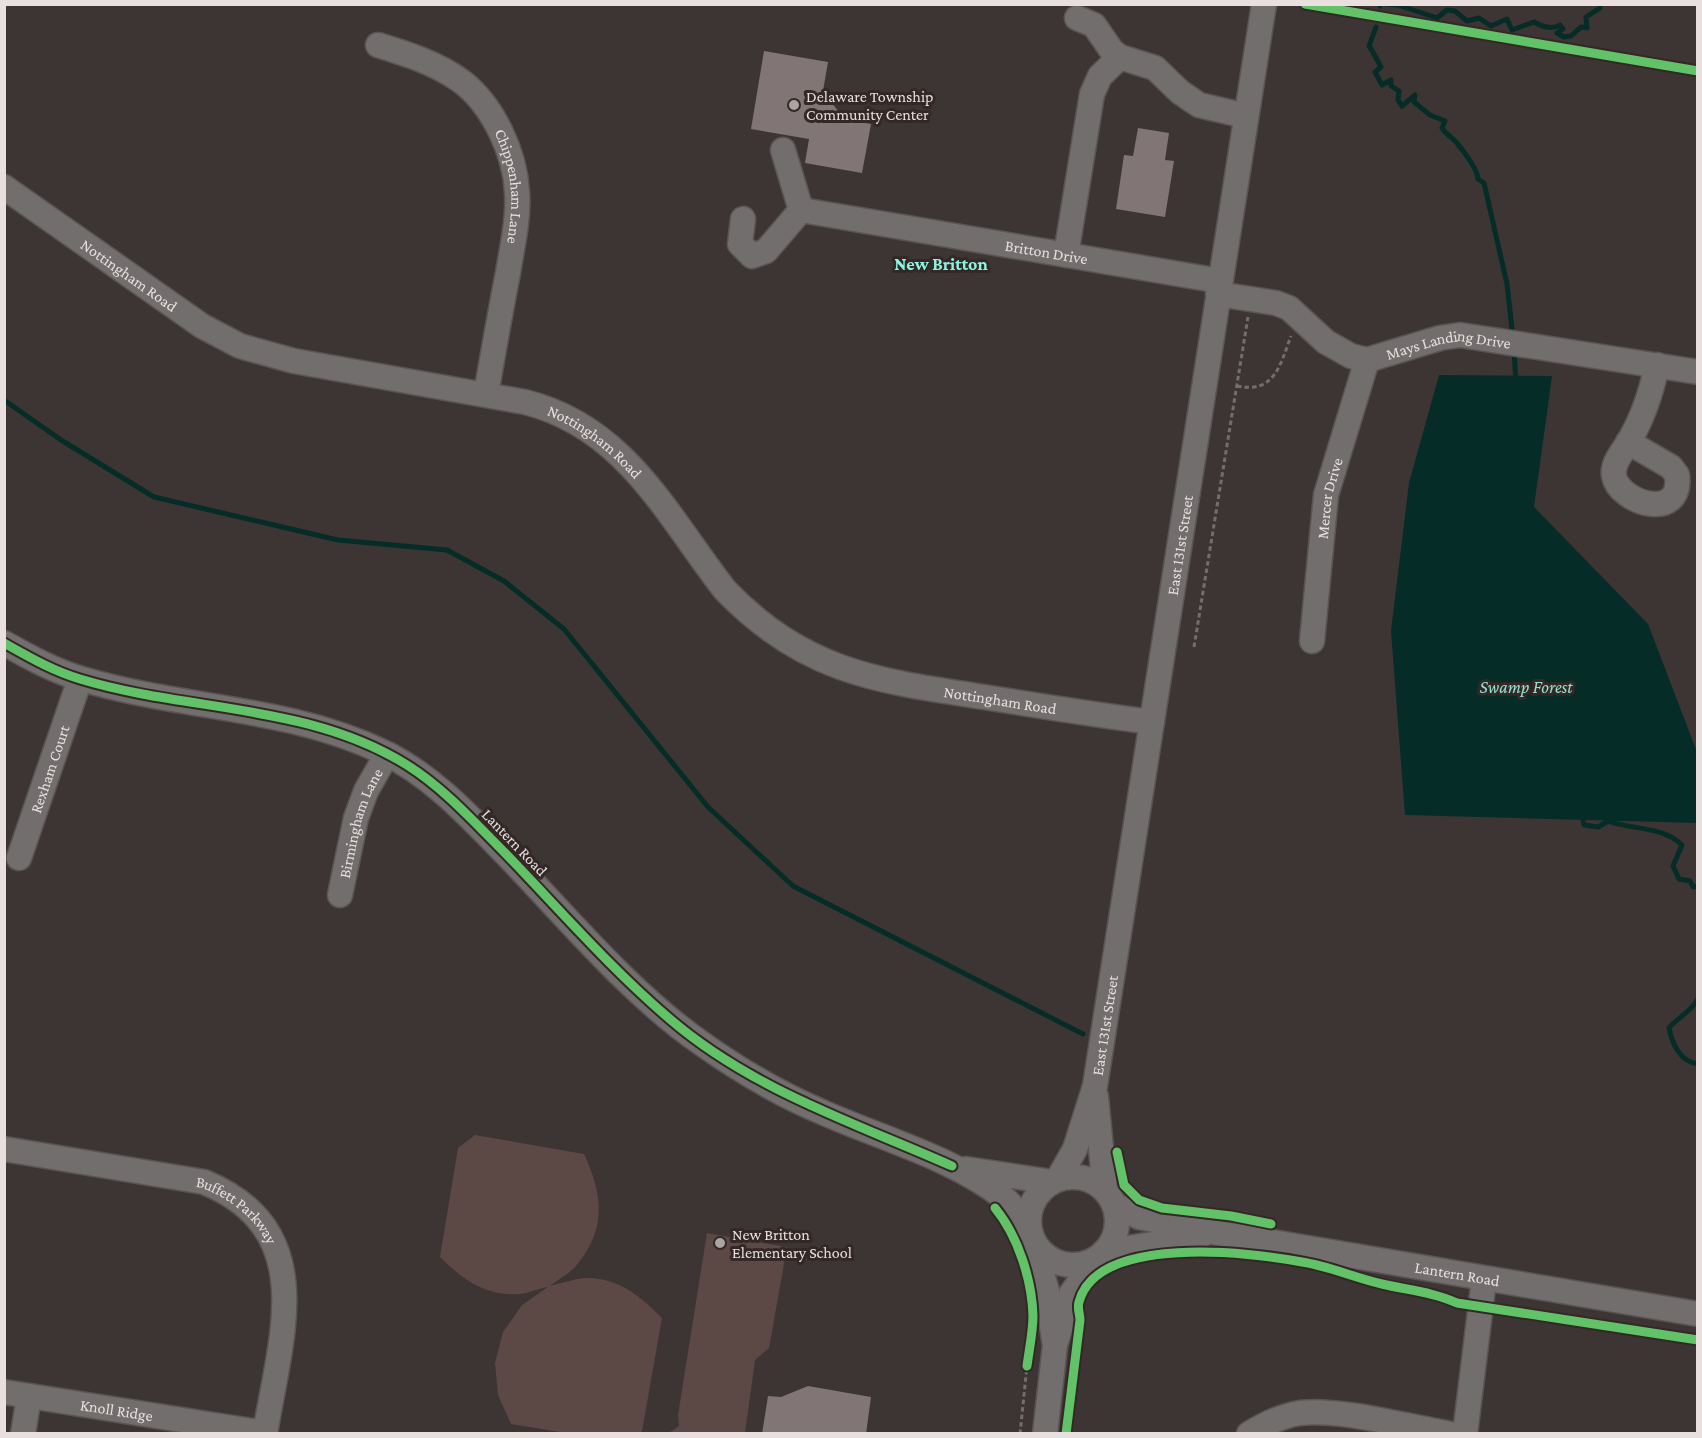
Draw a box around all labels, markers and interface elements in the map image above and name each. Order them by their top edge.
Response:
place label: Delaware Township Community Center [806,88,933,124]
marker: Delaware Township Community Center [787,98,801,112]
street label: Chippenham Lane [491,126,525,245]
street label: Nottingham Road [77,236,181,315]
street label: Britton Drive [1004,237,1089,267]
district label: New Britton [894,254,988,274]
street label: Mays Landing Drive [1384,327,1512,363]
street label: Nottingham Road [545,402,646,482]
street label: Mercer Drive [1314,456,1346,540]
street label: East 131st Street [1164,493,1196,596]
water label: Swamp Forest [1479,677,1573,697]
street label: Nottingham Road [943,683,1058,717]
street label: Rexham Court [27,722,73,815]
street label: Birmingham Lane [336,765,386,880]
street label: Lantern Road [479,806,551,880]
street label: East 131st Street [1089,974,1121,1077]
street label: Buffett Parkway [195,1173,281,1248]
place label: New Britton Elementary School [732,1226,852,1262]
marker: New Britton Elementary School [713,1236,727,1250]
street label: Lantern Road [1413,1258,1502,1289]
street label: Knoll Ridge [79,1396,154,1424]

